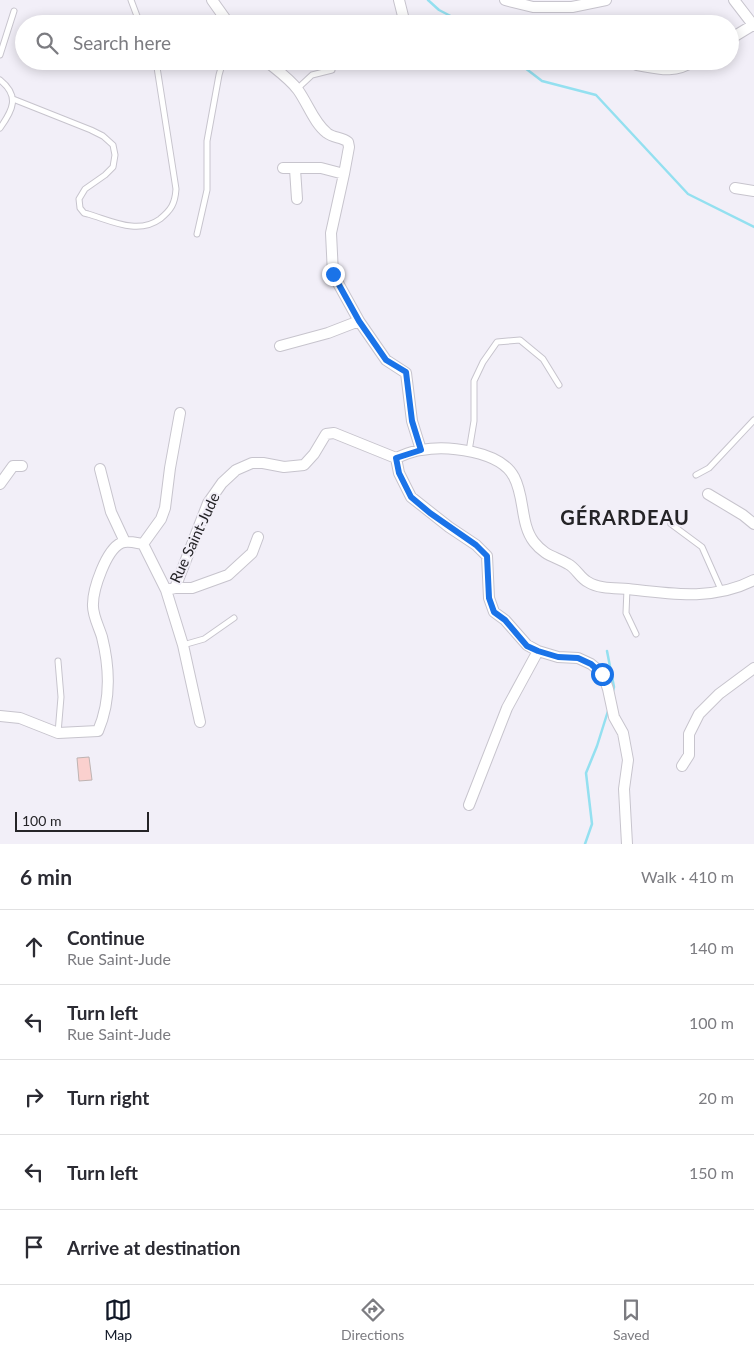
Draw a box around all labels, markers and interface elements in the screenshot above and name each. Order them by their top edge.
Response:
search box [15,15,739,70]
icon: search [33,29,61,57]
text: Search here [73,31,171,54]
route end [322,263,345,286]
street label: Rue Saint-Jude [165,490,223,586]
district label: GÉRARDEAU [560,505,690,529]
route start [591,663,614,686]
scale bar [15,809,149,832]
text: 100 m [22,812,61,829]
text: 6 min [20,864,72,889]
text: Walk · 410 m [641,867,734,886]
text: Continue [67,926,145,949]
icon: ahead [20,933,48,961]
text: 140 m [689,938,734,957]
text: Rue Saint-Jude [67,949,171,968]
text: Turn left [67,1001,138,1024]
icon: left [20,1008,48,1036]
text: 100 m [689,1013,734,1032]
text: Rue Saint-Jude [67,1024,171,1043]
icon: right [20,1083,48,1111]
text: Turn right [67,1086,149,1109]
text: 20 m [698,1088,734,1107]
icon: left [20,1158,48,1186]
text: Turn left [67,1161,138,1184]
text: 150 m [689,1163,734,1182]
icon: arrive [20,1233,48,1261]
text: Arrive at destination [67,1236,240,1259]
tab: Map [104,1296,132,1343]
tab: Directions [341,1296,404,1343]
tab: Saved [613,1296,650,1343]

